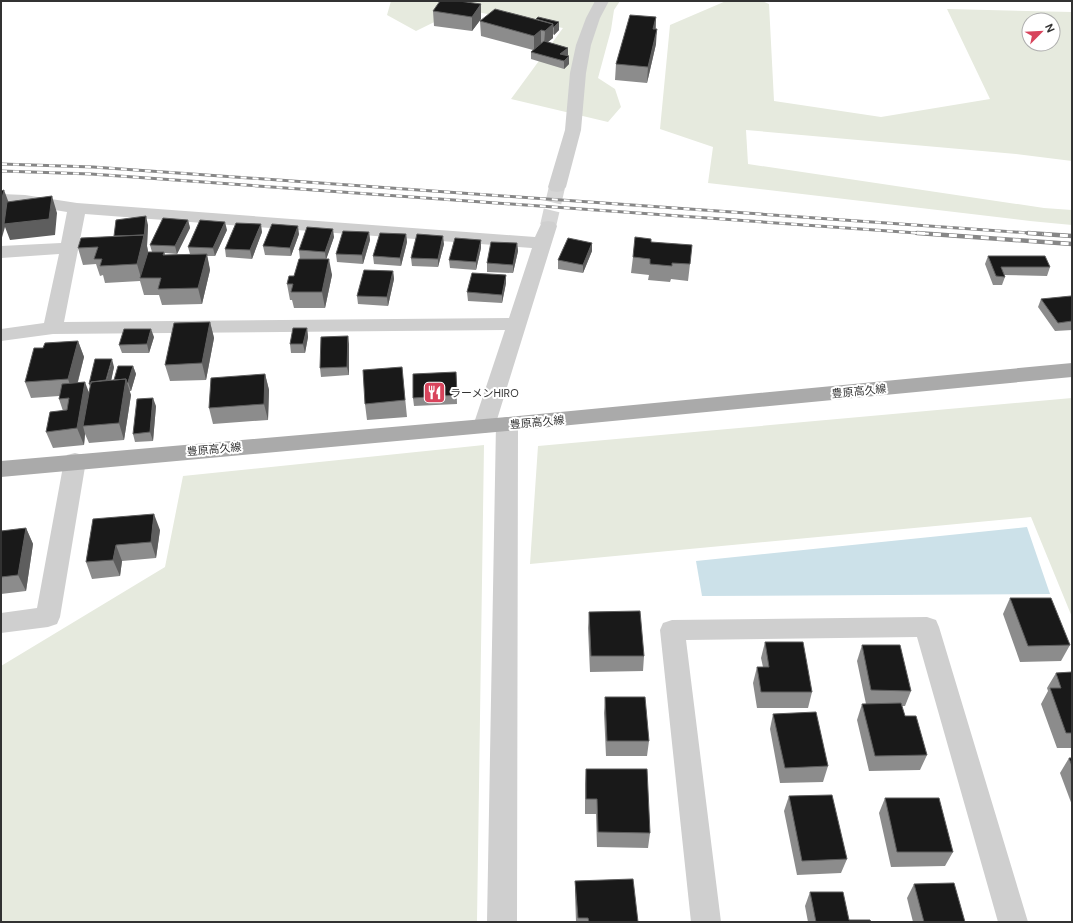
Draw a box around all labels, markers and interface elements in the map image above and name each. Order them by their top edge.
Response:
north arrow [1021,12,1061,52]
text: N [1042,21,1058,34]
restaurant icon: ラーメンHIRO [422,380,448,406]
street label: 豊原高久線 [831,381,887,401]
place label: ラーメンHIRO [450,386,519,400]
street label: 豊原高久線 [509,413,565,431]
street label: 豊原高久線 [186,440,242,458]

